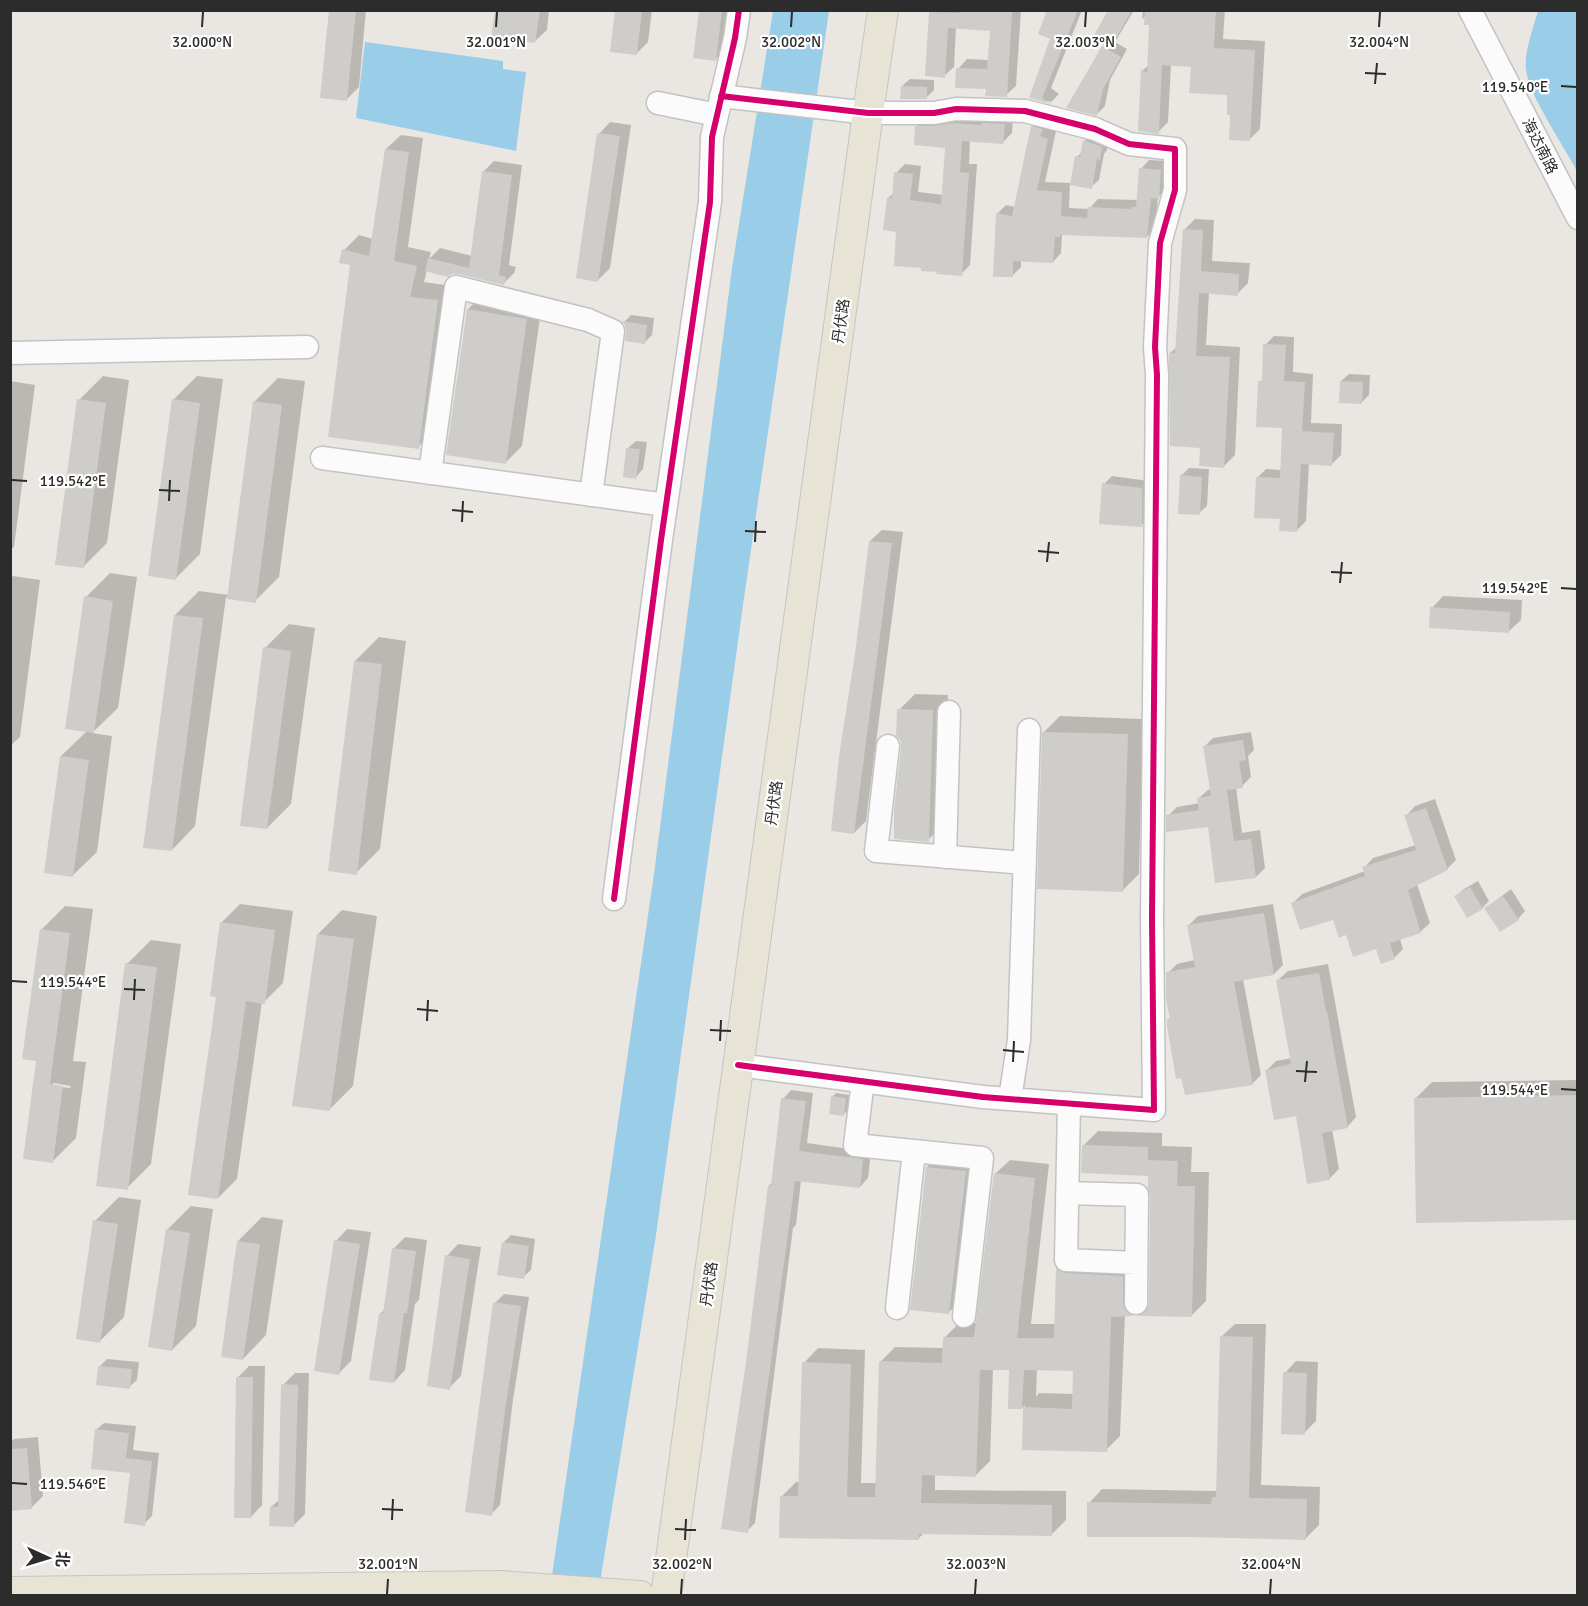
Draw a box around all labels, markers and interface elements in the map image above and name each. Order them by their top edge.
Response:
text: 32.000°N [172,33,232,51]
text: 32.001°N [466,33,526,51]
text: 32.002°N [761,33,821,51]
text: 32.003°N [1055,33,1115,51]
text: 32.004°N [1349,33,1409,51]
text: 119.540°E [1482,78,1548,96]
street label: 海达南路 [1518,115,1562,177]
street label: 丹伏路 [829,297,853,345]
text: 119.542°E [40,472,106,490]
text: 119.542°E [1482,579,1548,597]
street label: 丹伏路 [762,779,786,827]
text: 119.544°E [40,973,106,991]
text: 119.544°E [1482,1081,1548,1099]
street label: 丹伏路 [697,1260,721,1308]
text: 119.546°E [40,1475,106,1493]
north arrow [18,1528,78,1588]
text: 北 [51,1550,73,1568]
text: 32.001°N [358,1555,418,1573]
text: 32.002°N [652,1555,712,1573]
text: 32.003°N [946,1555,1006,1573]
text: 32.004°N [1241,1555,1301,1573]

